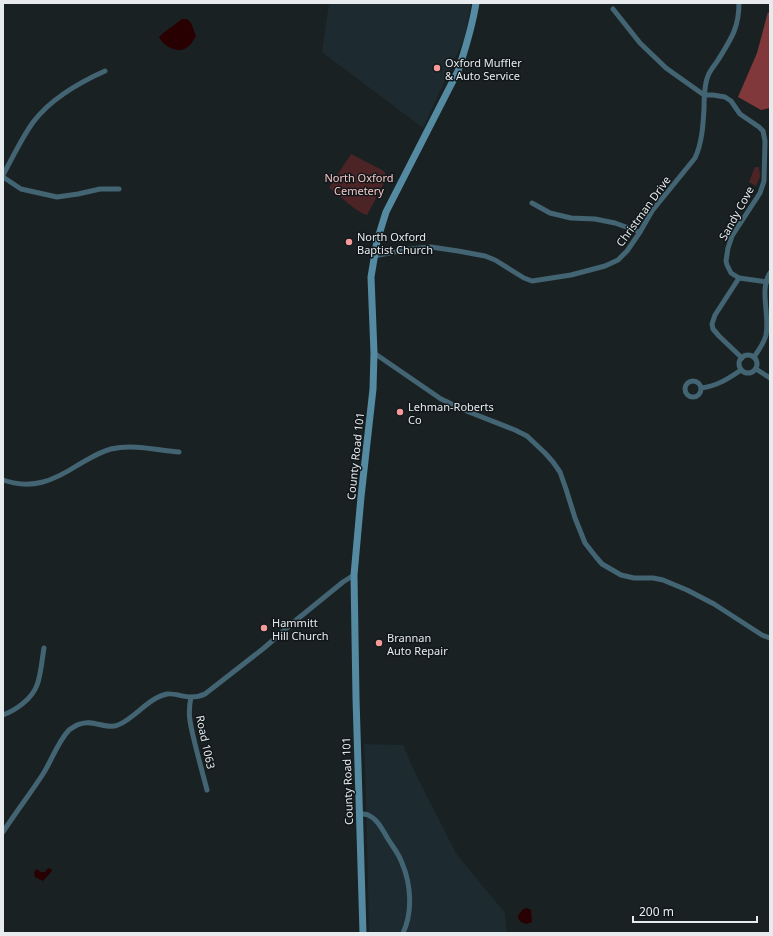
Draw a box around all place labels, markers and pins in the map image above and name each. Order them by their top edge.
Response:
place label: Oxford Muffler & Auto Service [445,55,522,83]
marker: Oxford Muffler & Auto Service [432,63,442,73]
place label: North Oxford Baptist Church [357,229,433,257]
marker: North Oxford Baptist Church [344,237,354,247]
place label: Lehman-Roberts Co [408,399,494,427]
marker: Lehman-Roberts Co [395,407,405,417]
place label: Hammitt Hill Church [272,615,328,643]
marker: Hammitt Hill Church [259,623,269,633]
place label: Brannan Auto Repair [387,630,448,658]
marker: Brannan Auto Repair [374,638,384,648]

